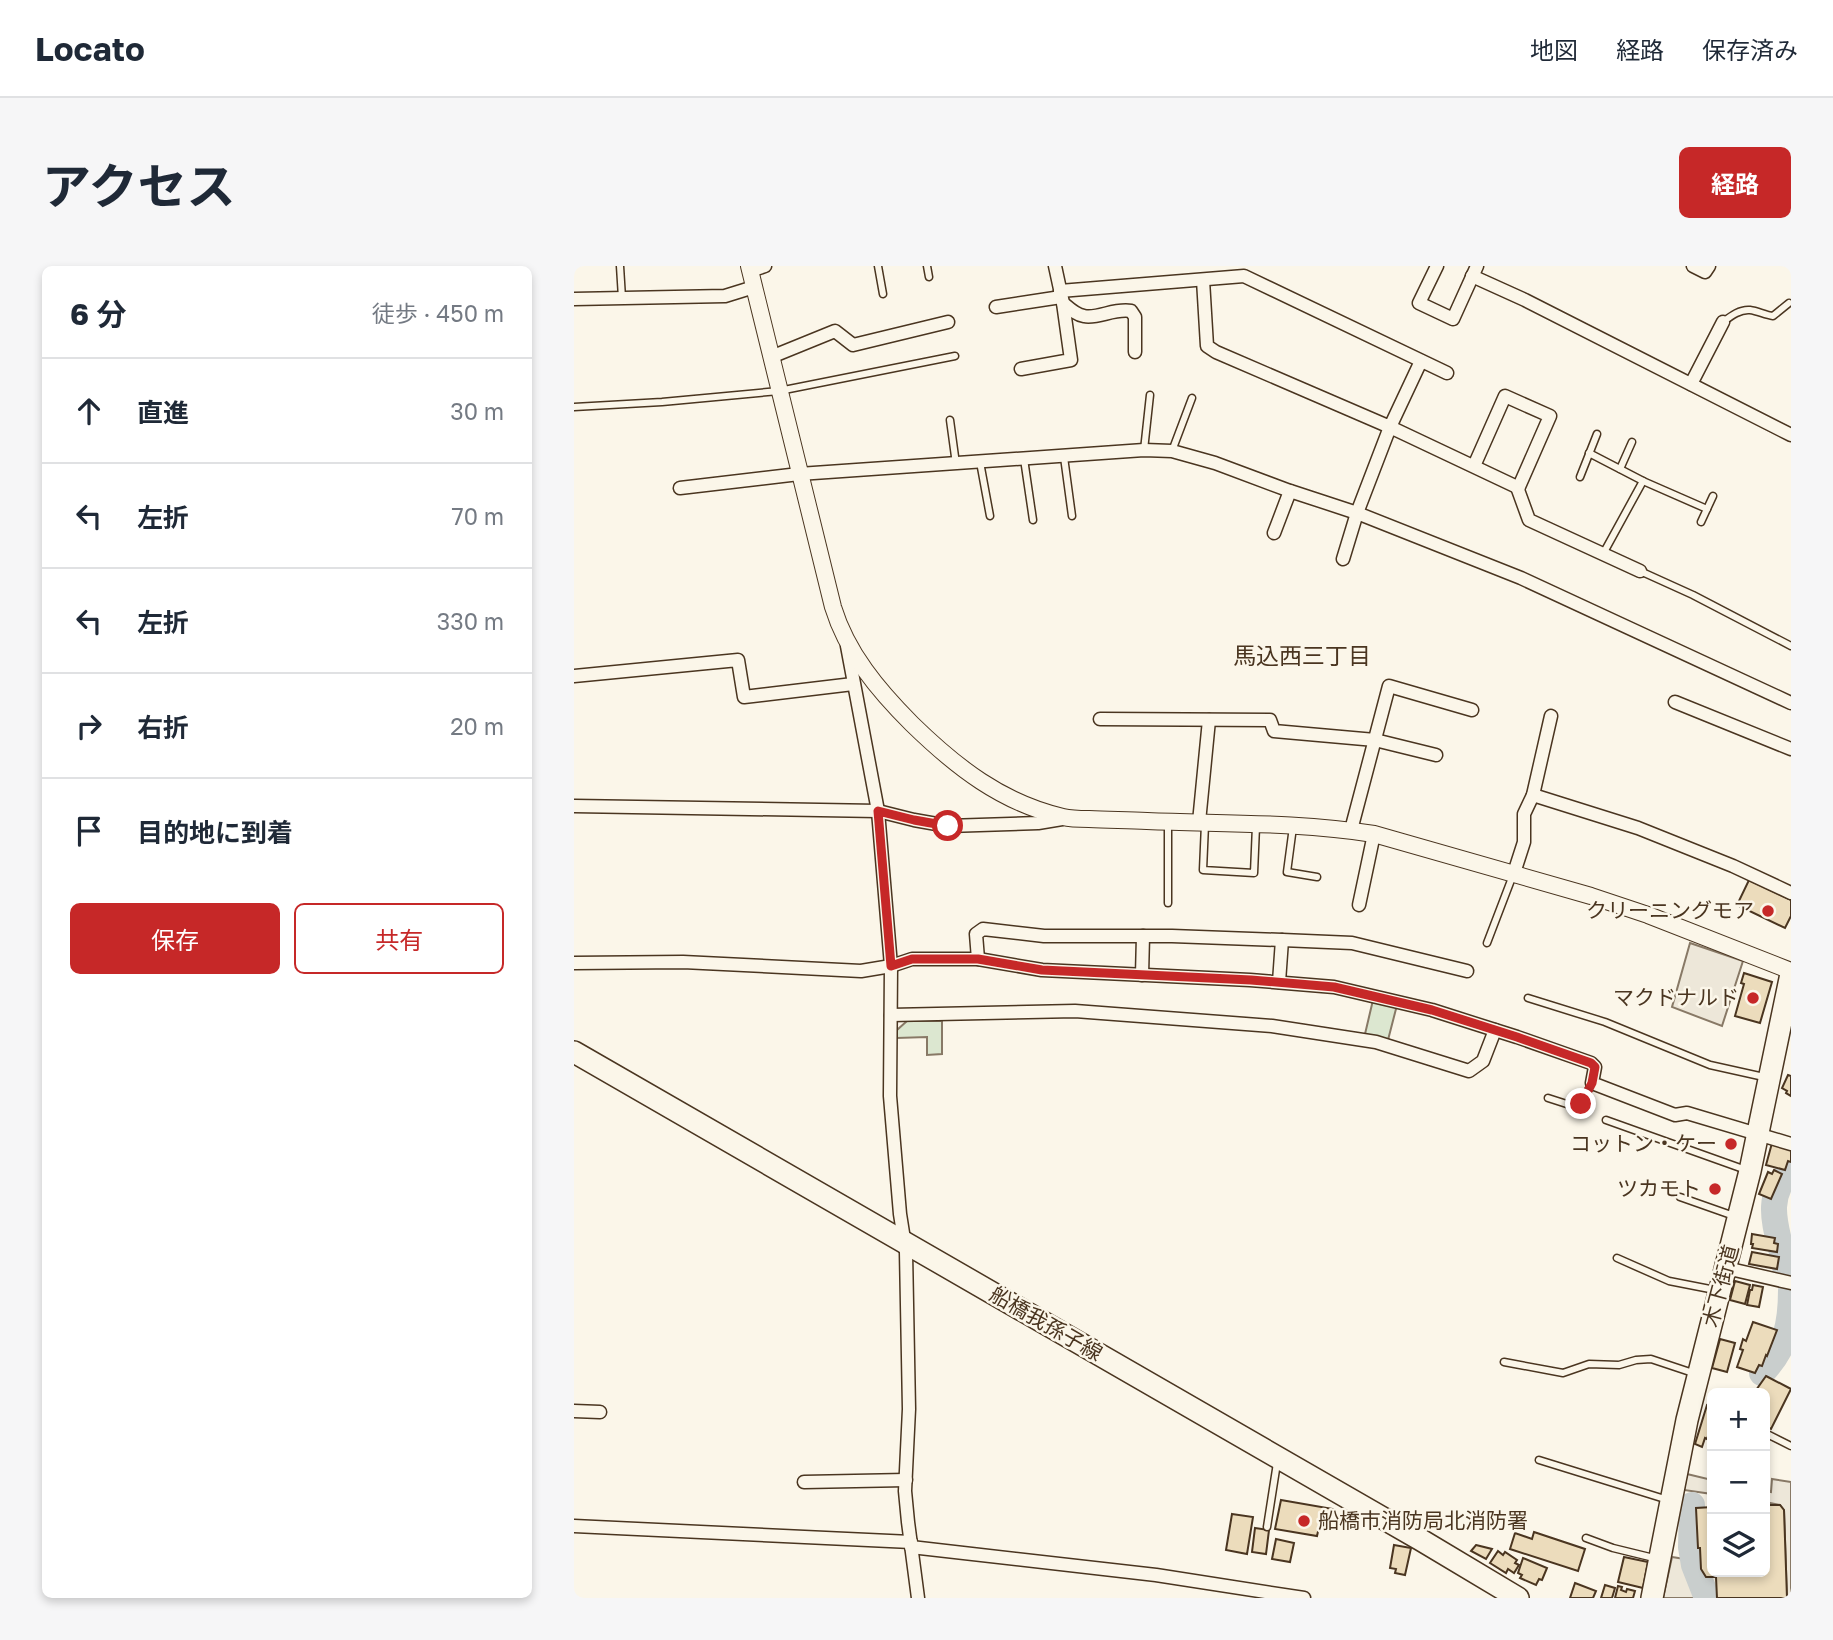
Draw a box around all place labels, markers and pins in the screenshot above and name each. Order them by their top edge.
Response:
place label: クリーニングモア [1586,897,1754,923]
marker: クリーニングモア [1760,903,1776,919]
place label: マクドナルド [1613,984,1739,1010]
marker: マクドナルド [1745,990,1761,1006]
place label: コットン・ケー [1570,1130,1717,1156]
marker: コットン・ケー [1723,1136,1739,1152]
place label: ツカモト [1617,1175,1701,1201]
marker: ツカモト [1707,1181,1723,1197]
place label: 船橋市消防局北消防署 [1318,1507,1528,1533]
marker: 船橋市消防局北消防署 [1296,1513,1312,1529]

